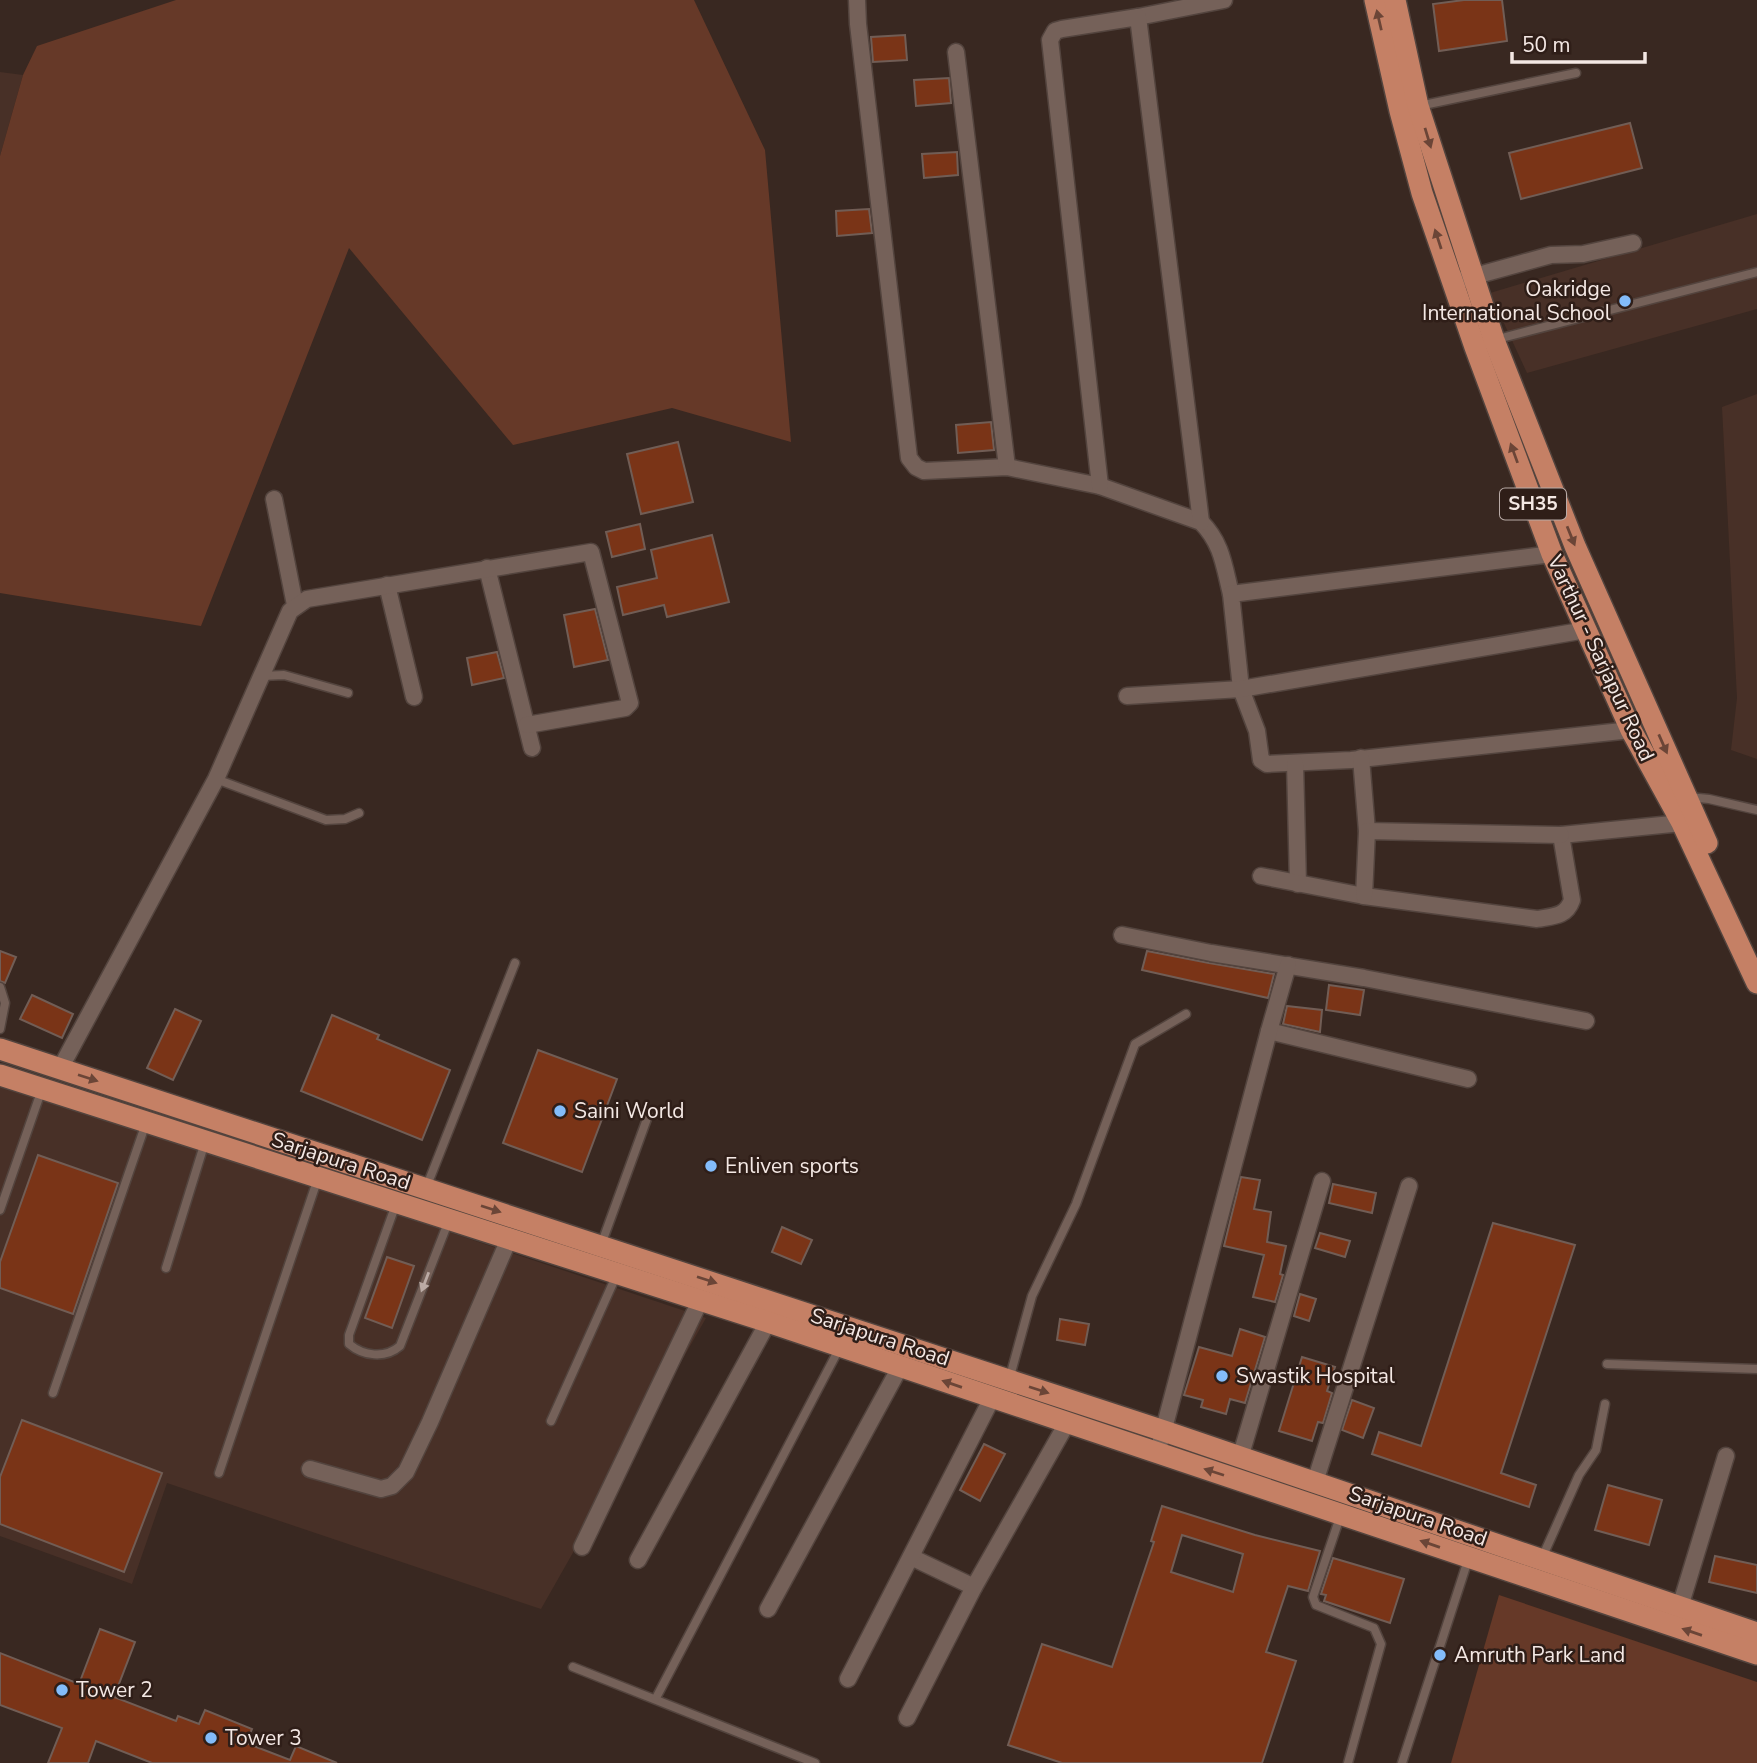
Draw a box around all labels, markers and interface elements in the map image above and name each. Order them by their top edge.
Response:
one-way arrow [1374,9,1385,31]
scale bar [1512,21,1645,65]
text: 50 m [1522,31,1571,59]
one-way arrow [1424,127,1434,148]
one-way arrow [1432,229,1442,250]
place label: Oakridge International School [1422,275,1612,327]
marker: Oakridge International School [1617,293,1633,309]
one-way arrow [1509,443,1520,464]
road number: SH35 [1500,489,1566,520]
one-way arrow [1565,526,1576,547]
street label: Varthur - Sarjapur Road [1541,550,1661,766]
one-way arrow [1657,734,1669,754]
one-way arrow [78,1074,99,1084]
place label: Saini World [574,1097,685,1125]
marker: Saini World [552,1103,568,1119]
street label: Sarjapura Road [268,1125,414,1197]
place label: Enliven sports [725,1152,859,1180]
marker: Enliven sports [703,1158,719,1174]
one-way arrow [480,1205,501,1215]
one-way arrow [419,1272,430,1293]
one-way arrow [697,1275,718,1286]
street label: Sarjapura Road [807,1301,953,1373]
place label: Swastik Hospital [1236,1362,1396,1390]
marker: Swastik Hospital [1214,1368,1230,1384]
one-way arrow [942,1379,963,1389]
one-way arrow [1029,1385,1050,1395]
one-way arrow [1204,1466,1225,1477]
street label: Sarjapura Road [1345,1479,1491,1553]
one-way arrow [1420,1538,1441,1549]
one-way arrow [1682,1626,1703,1637]
place label: Amruth Park Land [1454,1641,1625,1669]
marker: Amruth Park Land [1432,1647,1448,1663]
place label: Tower 2 [76,1676,153,1704]
marker: Tower 2 [54,1682,70,1698]
place label: Tower 3 [225,1724,302,1752]
marker: Tower 3 [203,1730,219,1746]

